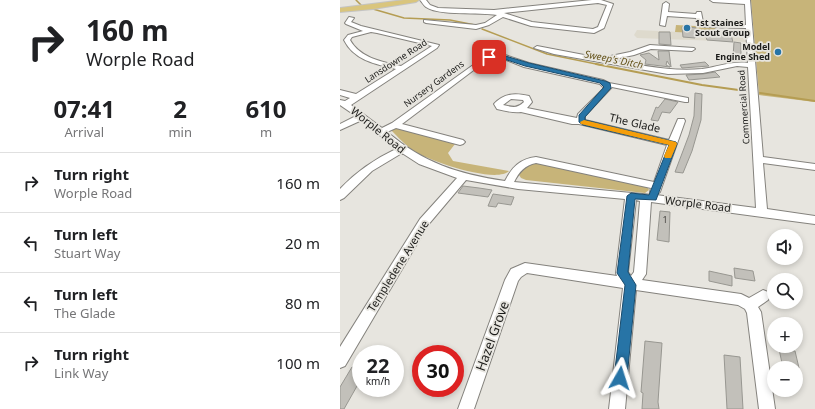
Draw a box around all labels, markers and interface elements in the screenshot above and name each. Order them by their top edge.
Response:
text: 160 m [86,11,169,49]
icon: right [20,16,72,68]
place label: 1st Staines Scout Group [695,16,750,39]
marker: 1st Staines Scout Group [682,23,692,33]
street label: Lansdowne Road [362,35,430,86]
pin [472,40,506,74]
place label: Model Engine Shed [715,40,770,63]
icon: arrive [478,46,500,68]
water label: Sweep's Ditch [583,46,645,72]
text: Worple Road [86,47,195,71]
marker: Model Engine Shed [773,47,783,57]
street label: Nursery Gardens [401,57,467,110]
street label: Commercial Road [734,69,753,145]
text: 07:41 [53,92,115,125]
text: 2 [173,92,187,125]
text: 610 [245,92,287,125]
street label: Worple Road [348,103,409,156]
street label: The Glade [608,109,662,136]
text: Arrival [64,123,104,141]
text: min [168,123,192,141]
text: m [260,123,272,141]
text: Turn right [54,164,129,184]
icon: right [20,172,42,194]
text: 160 m [276,173,320,193]
text: Worple Road [54,184,132,202]
street label: Worple Road [664,192,732,215]
house number: 1 [662,213,668,226]
street label: Templedene Avenue [363,217,432,314]
text: Turn left [54,224,118,244]
map controls [767,229,803,397]
button: sound [767,229,803,265]
icon: left [20,232,42,254]
text: 20 m [285,233,320,253]
text: Stuart Way [54,244,120,262]
button: search [767,273,803,309]
text: Turn left [54,284,118,304]
icon: left [20,292,42,314]
text: 80 m [285,293,320,313]
street label: Hazel Grove [471,299,513,373]
text: The Glade [54,304,115,322]
button: + [767,317,803,353]
text: Turn right [54,344,129,364]
speed limit sign: 30 [412,345,464,397]
icon: right [20,352,42,374]
text: 22 [367,352,389,379]
text: 100 m [276,353,320,373]
position arrow [599,357,641,399]
button: − [767,361,803,397]
text: Link Way [54,364,108,382]
text: km/h [366,374,390,388]

